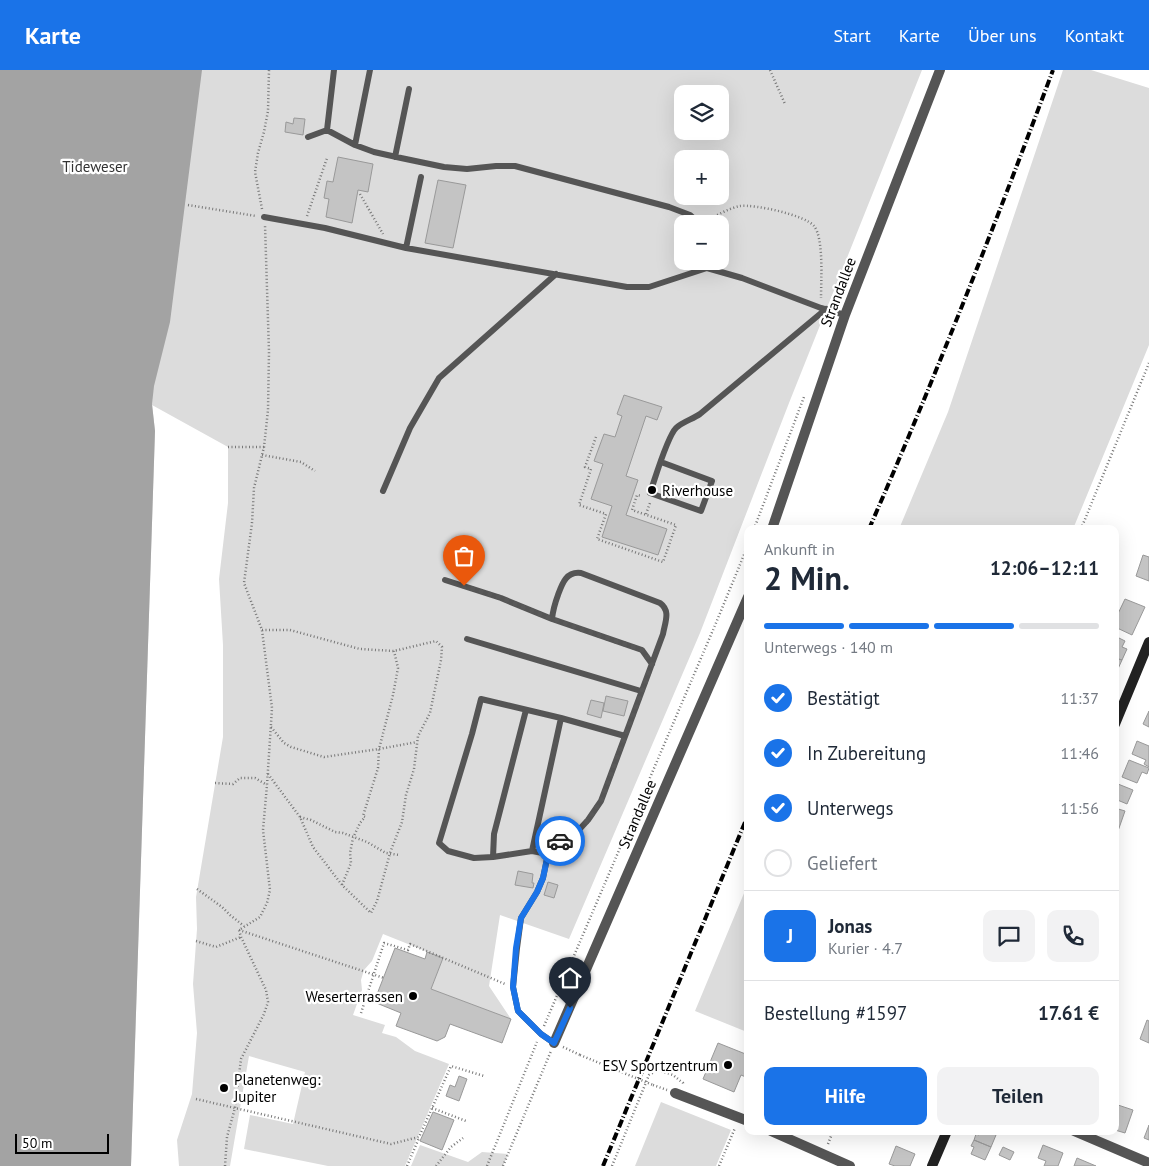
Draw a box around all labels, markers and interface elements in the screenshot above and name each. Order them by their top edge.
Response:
text: Karte [25,20,81,51]
text: Start [833,24,871,47]
text: Karte [899,24,940,47]
text: Über uns [968,24,1037,47]
text: Kontakt [1065,24,1124,47]
map controls [674,85,729,270]
button: layers [674,85,729,140]
button: + [674,150,729,205]
park label: Tideweser [62,157,128,176]
button: − [674,215,729,270]
street label: Strandallee [816,254,860,330]
place label: Riverhouse [662,481,733,500]
marker: Riverhouse [646,484,658,496]
pin [443,535,485,586]
text: Ankunft in [764,539,835,559]
icon: bag [450,542,478,570]
text: 12:06–12:11 [990,556,1099,580]
text: 2 Min. [764,557,850,599]
text: Unterwegs · 140 m [764,637,893,657]
icon: check [764,684,792,712]
text: Bestätigt [807,686,880,710]
text: 11:37 [1061,688,1099,708]
icon: check [764,739,792,767]
text: In Zubereitung [807,741,926,765]
text: 11:46 [1061,743,1099,763]
street label: Strandallee [614,777,660,851]
icon: check [764,794,792,822]
text: Unterwegs [807,796,894,820]
text: 11:56 [1061,798,1099,818]
courier [535,816,585,866]
icon: car [546,827,574,855]
text: Geliefert [807,851,878,875]
button: chat [983,910,1035,962]
button: phone [1047,910,1099,962]
text: Jonas [828,914,872,938]
text: J [787,924,793,948]
text: Kurier · 4.7 [828,938,903,958]
pin [549,957,591,1008]
icon: home [556,964,584,992]
place label: Weserterrassen [305,987,403,1006]
marker: Weserterrassen [407,990,419,1002]
text: Bestellung #1597 [764,1001,907,1025]
text: 17.61 € [1038,1001,1099,1025]
place label: ESV Sportzentrum [602,1056,718,1075]
marker: ESV Sportzentrum [722,1059,734,1071]
button: Hilfe [764,1067,927,1125]
button: Teilen [937,1067,1099,1125]
place label: Planetenweg: Jupiter [233,1070,321,1106]
marker: Planetenweg: Jupiter [218,1082,230,1094]
scale bar [15,1131,109,1154]
text: 50 m [22,1134,52,1152]

